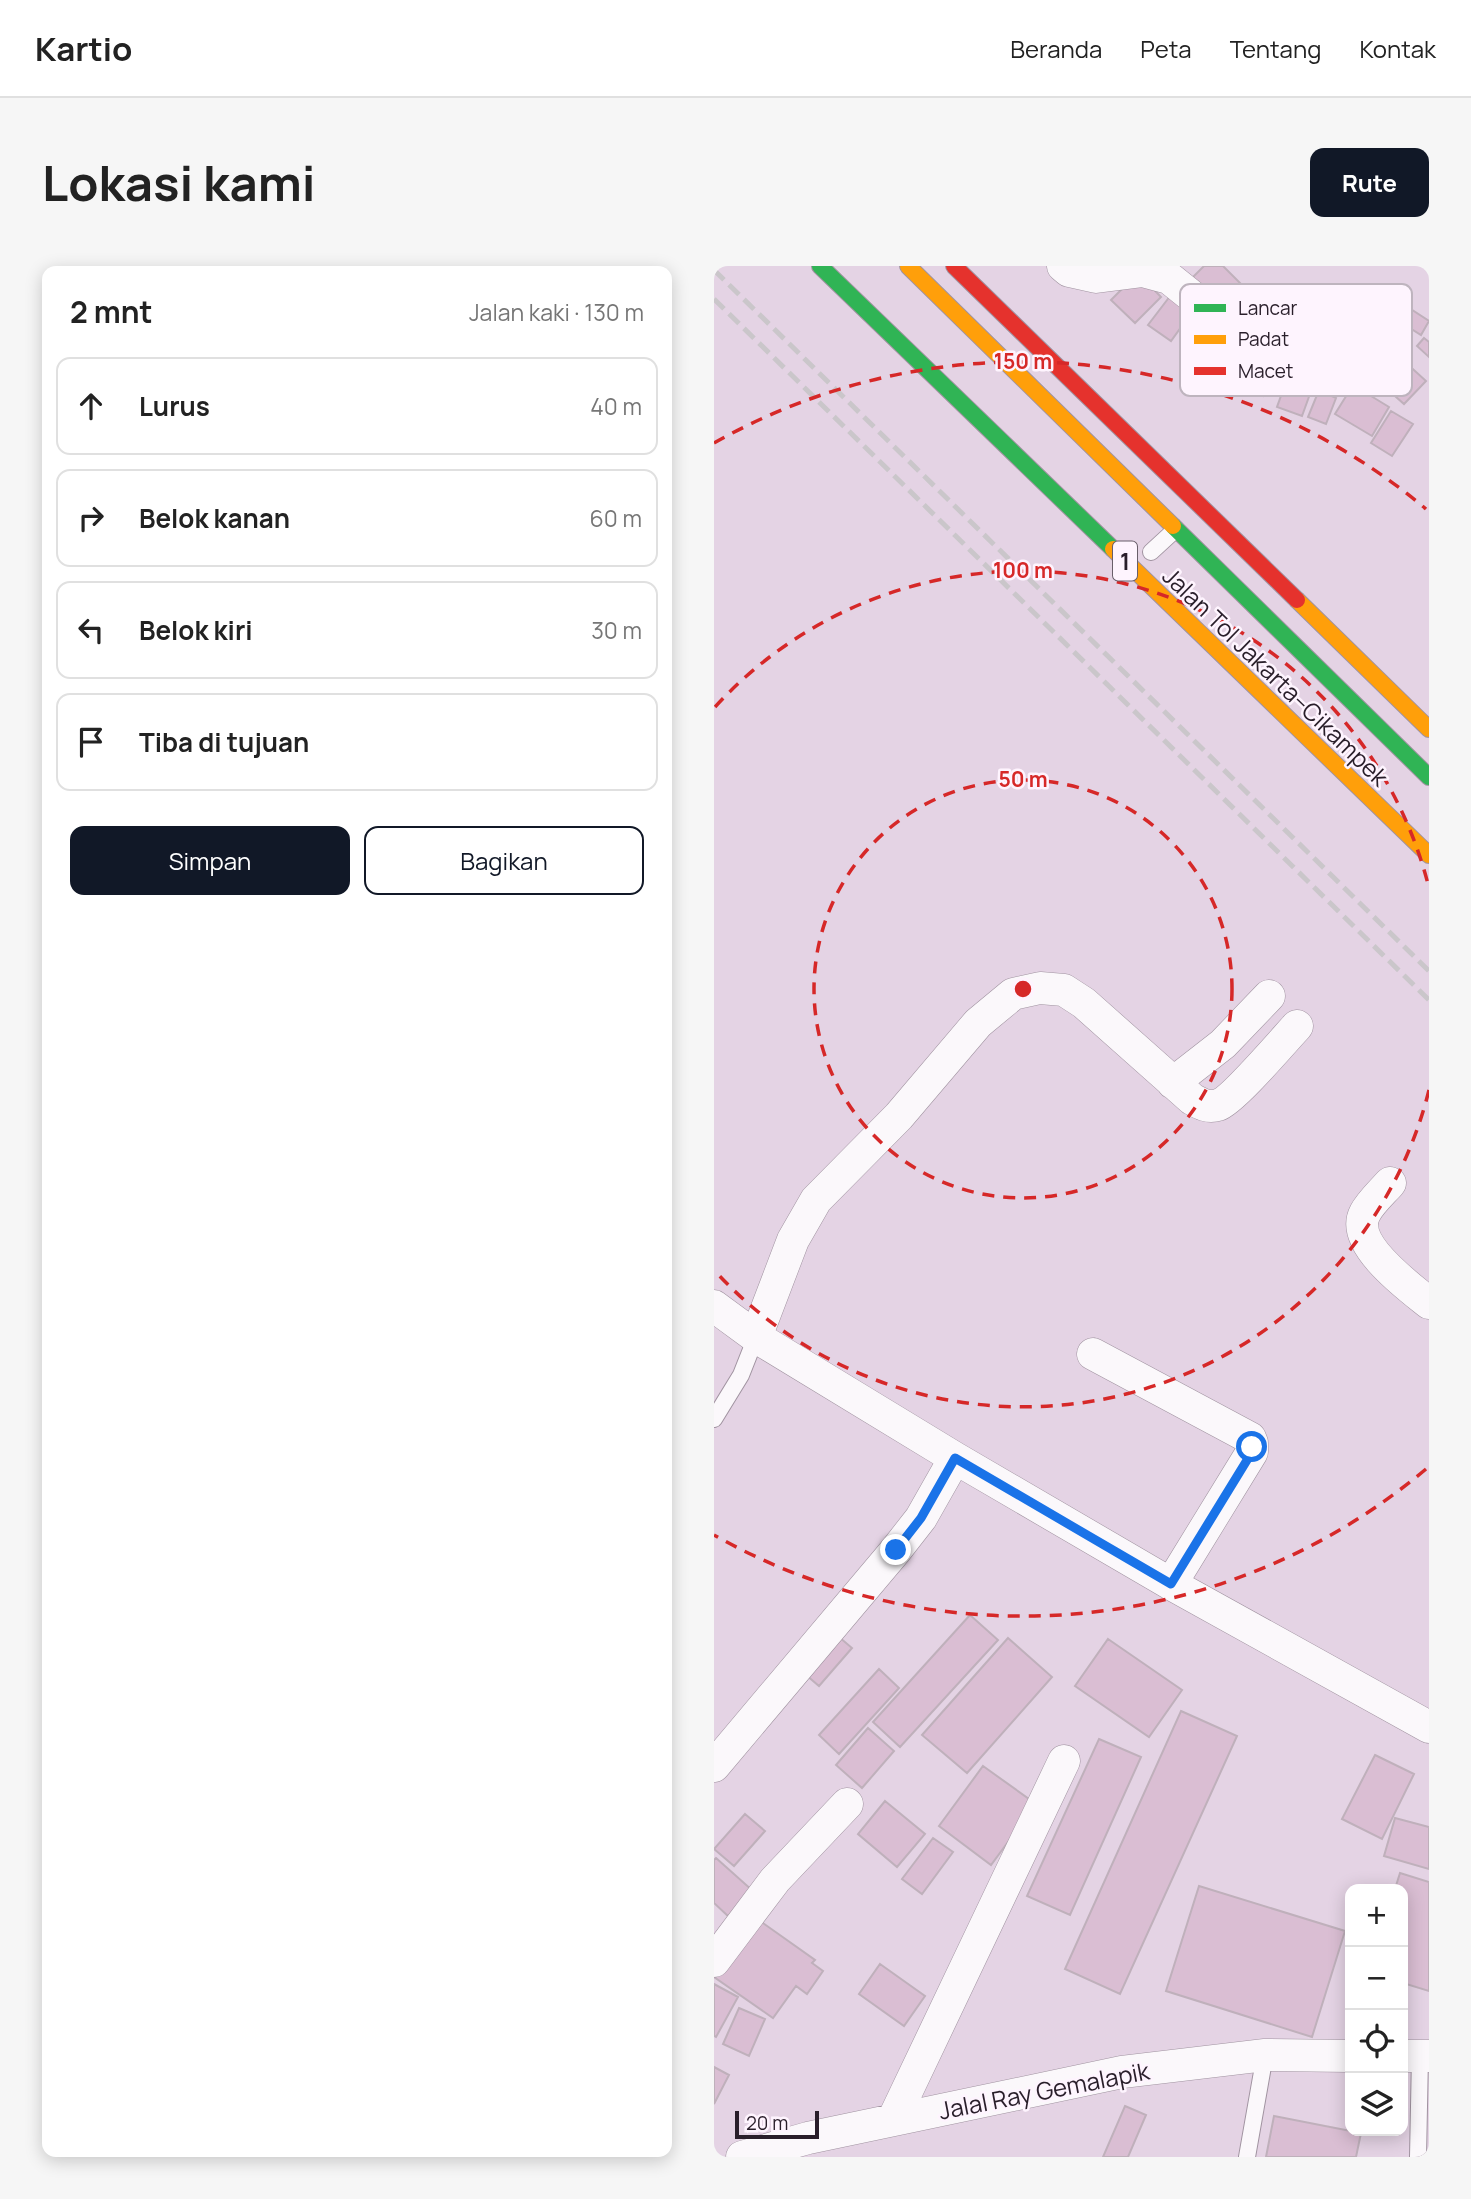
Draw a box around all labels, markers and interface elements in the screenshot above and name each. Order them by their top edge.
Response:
text: Kartio [35,26,132,71]
text: Beranda [1010,32,1102,65]
text: Peta [1140,32,1192,65]
text: Tentang [1230,32,1321,65]
text: Kontak [1359,32,1436,65]
button: Rute [1310,148,1429,217]
text: Lokasi kami [42,149,315,216]
legend [1180,284,1412,396]
text: 2 mnt [70,291,153,332]
text: Lancar [1238,295,1297,321]
text: Jalan kaki · 130 m [469,296,644,328]
text: Padat [1238,326,1289,352]
text: 150 m [994,347,1052,375]
text: Macet [1238,358,1293,384]
icon: ahead [72,387,110,425]
text: Lurus [139,388,210,424]
text: 40 m [590,390,642,422]
icon: right [72,499,110,537]
text: Belok kanan [139,500,290,536]
text: 60 m [590,502,642,534]
road number: 1 [1113,542,1137,580]
text: 100 m [993,556,1053,584]
street label: Jalan Tol Jakarta–Cikampek [1156,559,1397,794]
icon: left [72,611,110,649]
text: Belok kiri [139,612,253,648]
text: 30 m [591,614,642,646]
icon: arrive [72,723,110,761]
text: Tiba di tujuan [139,724,309,760]
text: 50 m [998,765,1048,793]
button: Simpan [70,826,350,895]
button: Bagikan [364,826,644,895]
centre of rings [1011,977,1035,1001]
route start [1236,1431,1267,1462]
route end [880,1534,911,1565]
map controls [1345,1884,1408,2136]
button: + [1345,1884,1408,1947]
button: − [1345,1947,1408,2010]
button: locate [1345,2010,1408,2073]
street label: Jalal Ray Gemalapik [936,2053,1153,2127]
button: layers [1345,2073,1408,2136]
scale bar [735,2108,819,2140]
text: 20 m [746,2110,788,2136]

